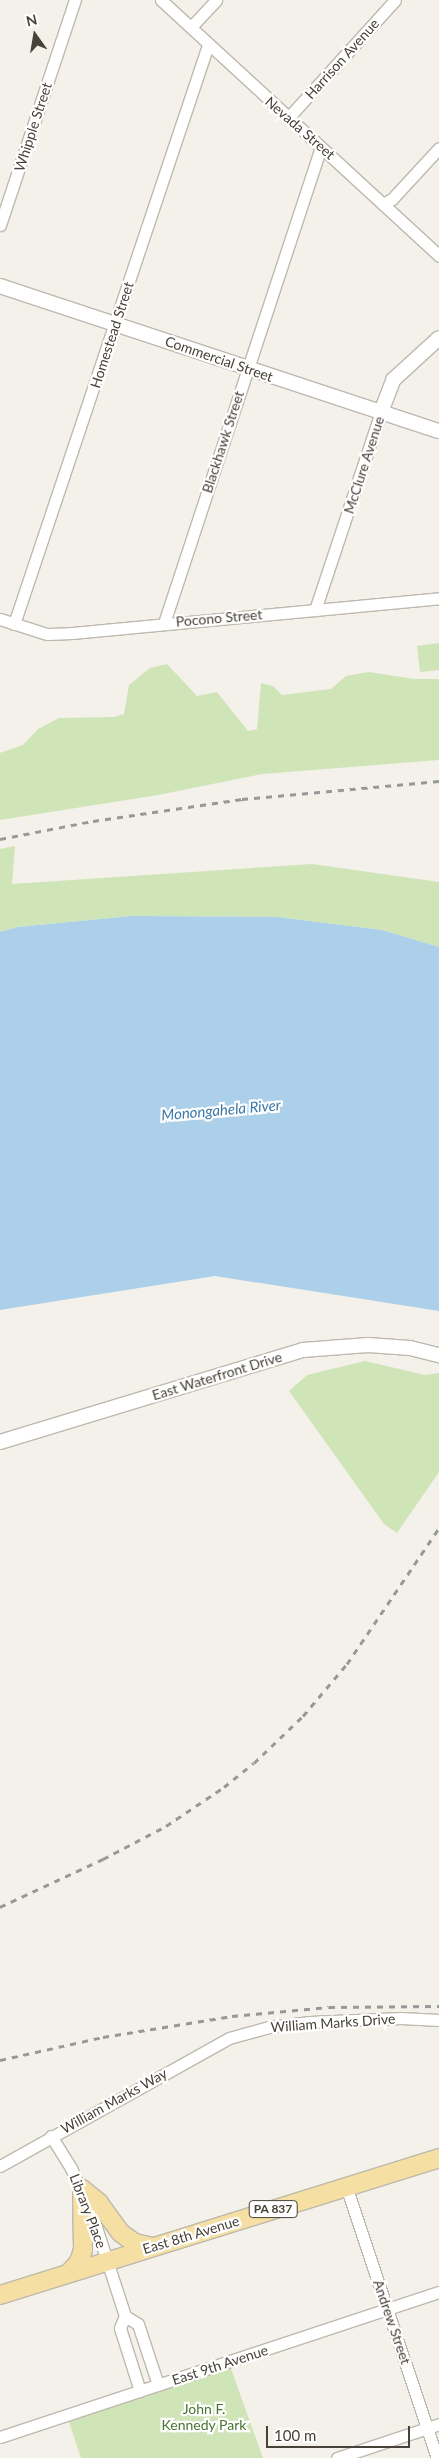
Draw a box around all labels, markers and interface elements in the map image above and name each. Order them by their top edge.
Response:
north arrow [10,10,60,60]
text: N [24,10,39,29]
street label: Harrison Avenue [301,15,383,103]
street label: Whipple Street [11,80,55,174]
street label: Nevada Street [262,93,338,163]
street label: Homestead Street [87,280,137,390]
street label: Commercial Street [163,333,275,385]
street label: Blackhawk Street [199,389,247,495]
street label: McClure Avenue [340,414,388,516]
street label: Pocono Street [175,606,263,630]
water label: Monongahela River [160,1096,282,1124]
street label: East Waterfront Drive [150,1348,284,1404]
street label: William Marks Drive [270,2010,396,2036]
street label: William Marks Way [58,2065,170,2137]
street label: Library Place [66,2171,110,2251]
road number: PA 837 [248,2200,298,2218]
street label: East 8th Avenue [140,2212,242,2258]
street label: Andrew Street [370,2277,414,2367]
street label: East 9th Avenue [170,2341,270,2389]
park label: John F. Kennedy Park [161,2401,247,2434]
scale bar [269,2416,413,2448]
text: 100 m [274,2426,316,2444]

